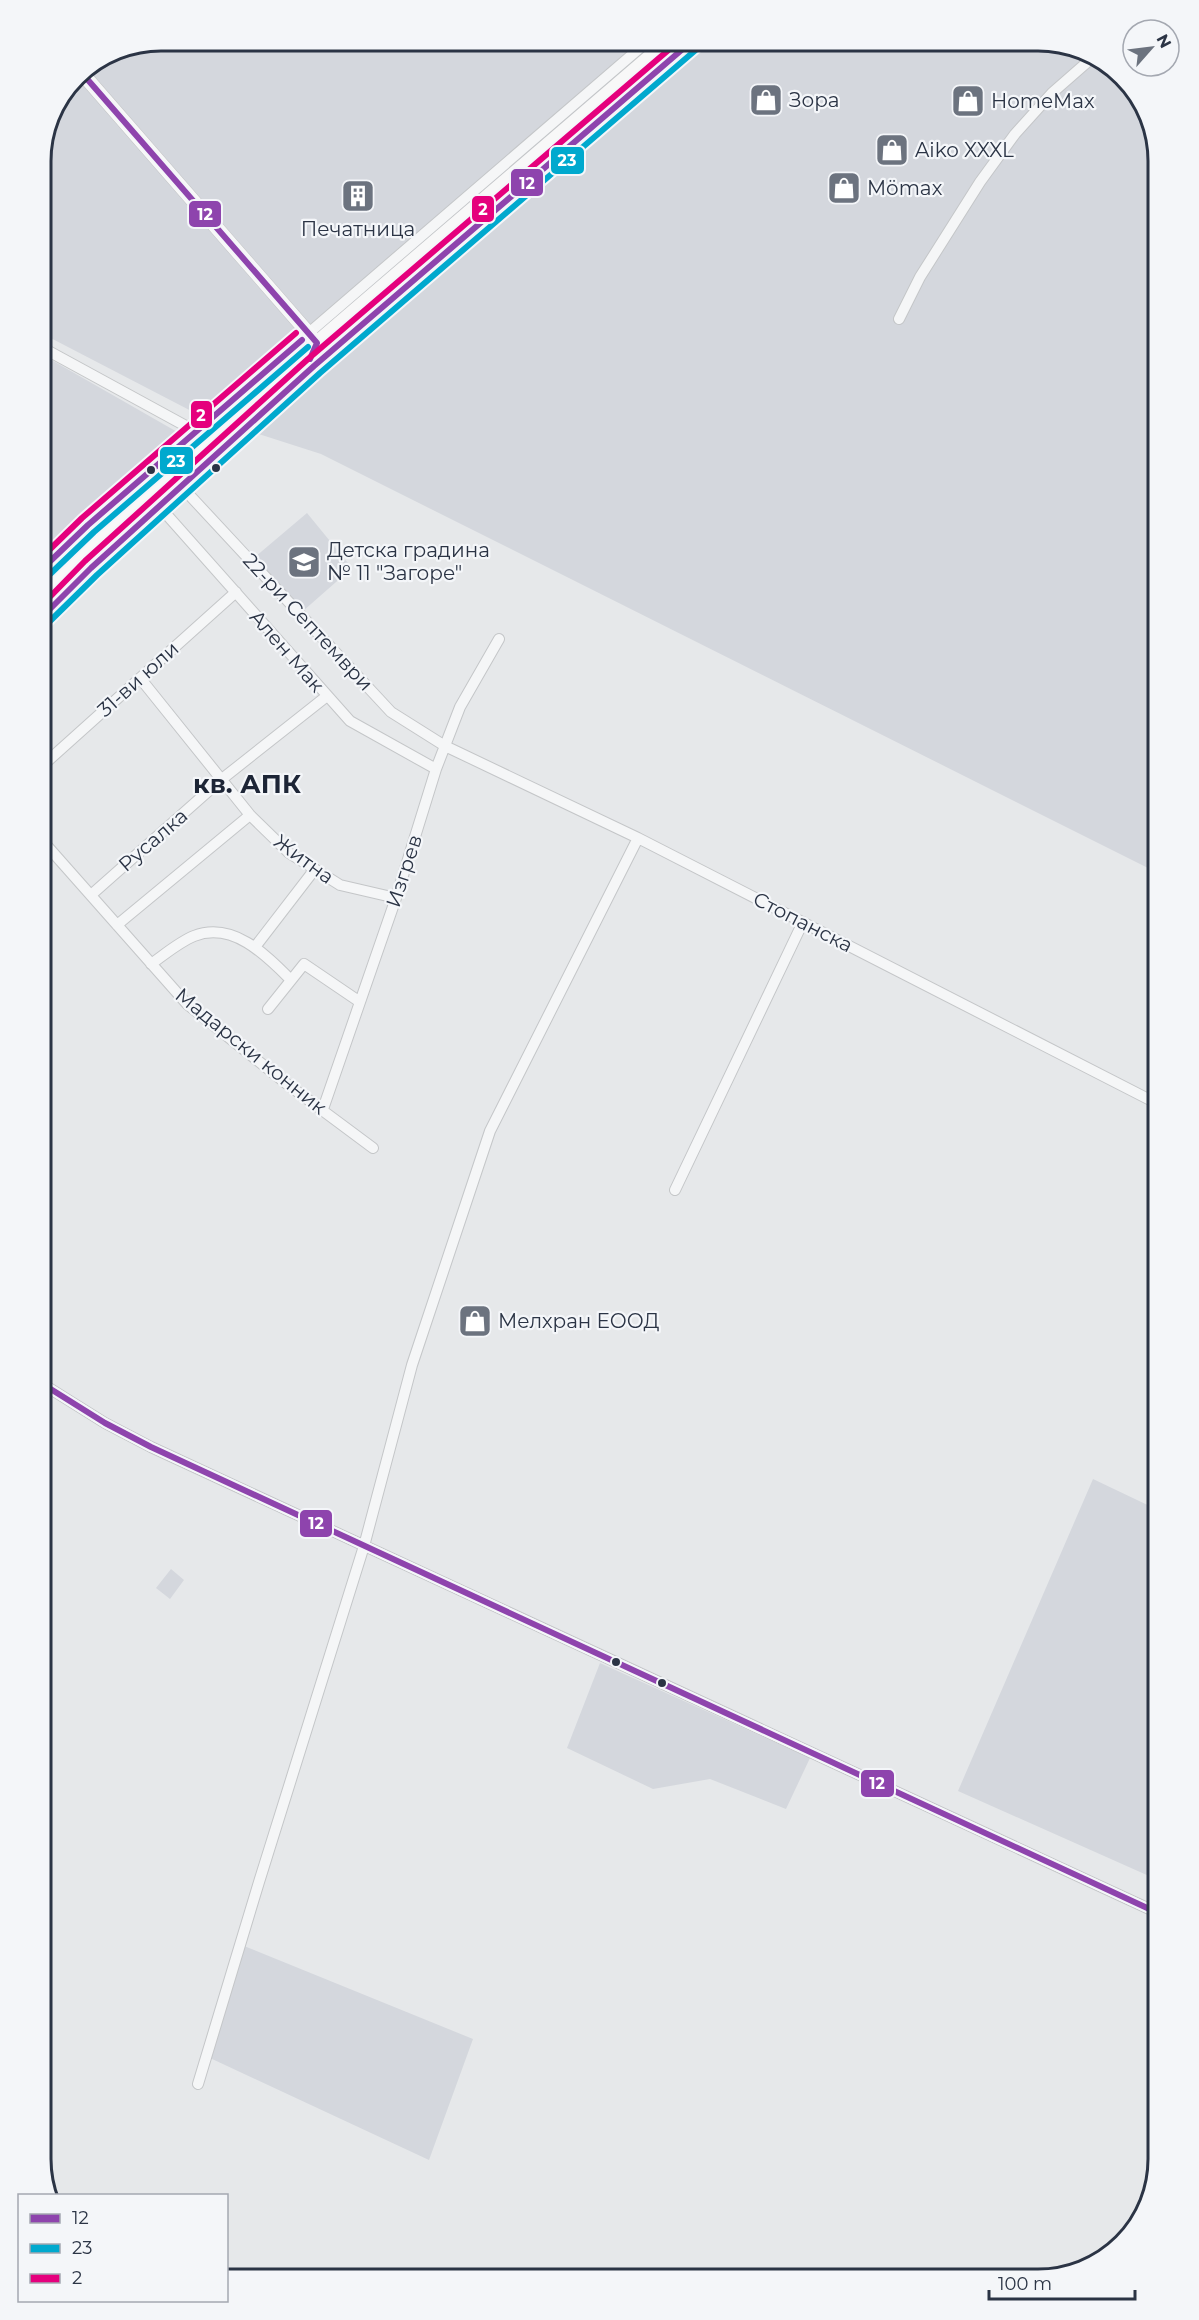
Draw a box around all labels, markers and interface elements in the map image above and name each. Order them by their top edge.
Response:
north arrow [1121,18,1181,78]
text: N [1152,31,1175,51]
shop icon: Зора [748,82,784,118]
shop icon: HomeMax [950,83,986,119]
place label: Зора [789,88,839,112]
place label: HomeMax [991,89,1095,113]
shop icon: Aiko XXXL [874,132,910,168]
place label: Aiko XXXL [915,138,1014,162]
line badge: 23 [550,146,585,175]
text: 23 [558,151,576,170]
line badge: 12 [510,168,544,197]
shop icon: Mömax [826,170,862,206]
text: 12 [519,174,535,193]
place label: Mömax [867,176,943,200]
building icon: Печатница [340,178,376,214]
line badge: 2 [471,195,495,223]
line badge: 12 [188,200,222,228]
text: 2 [478,200,488,219]
text: 12 [197,205,213,224]
place label: Печатница [301,217,415,241]
line badge: 2 [190,400,213,429]
text: 2 [196,406,206,425]
line badge: 23 [159,446,194,475]
text: 23 [167,452,185,471]
unlabelled marker [210,462,222,474]
unlabelled marker [145,464,157,476]
place label: Детска градина № 11 "Загоре" [327,538,490,585]
school or university icon: Детска градина № 11 "Загоре" [286,544,322,580]
street label: 22-ри Септември [238,548,378,696]
street label: Ален Мак [245,605,329,697]
street label: 31-ви юли [92,636,184,722]
district label: кв. АПК [193,768,301,800]
street label: Русалка [114,804,192,876]
street label: Житна [269,829,339,889]
street label: Изгрев [381,832,427,910]
street label: Стопанска [749,887,857,957]
street label: Мадарски конник [171,983,332,1120]
shop icon: Мелхран ЕООД [457,1303,493,1339]
place label: Мелхран ЕООД [498,1309,659,1333]
line badge: 12 [299,1509,333,1538]
text: 12 [308,1514,324,1533]
unlabelled marker [610,1656,622,1668]
unlabelled marker [656,1677,668,1689]
line badge: 12 [860,1769,895,1798]
text: 12 [869,1774,885,1793]
legend [18,2194,228,2302]
text: 12 [72,2207,89,2229]
text: 23 [72,2237,92,2259]
scale bar [989,2263,1134,2301]
text: 2 [72,2267,82,2289]
text: 100 m [998,2273,1052,2295]

